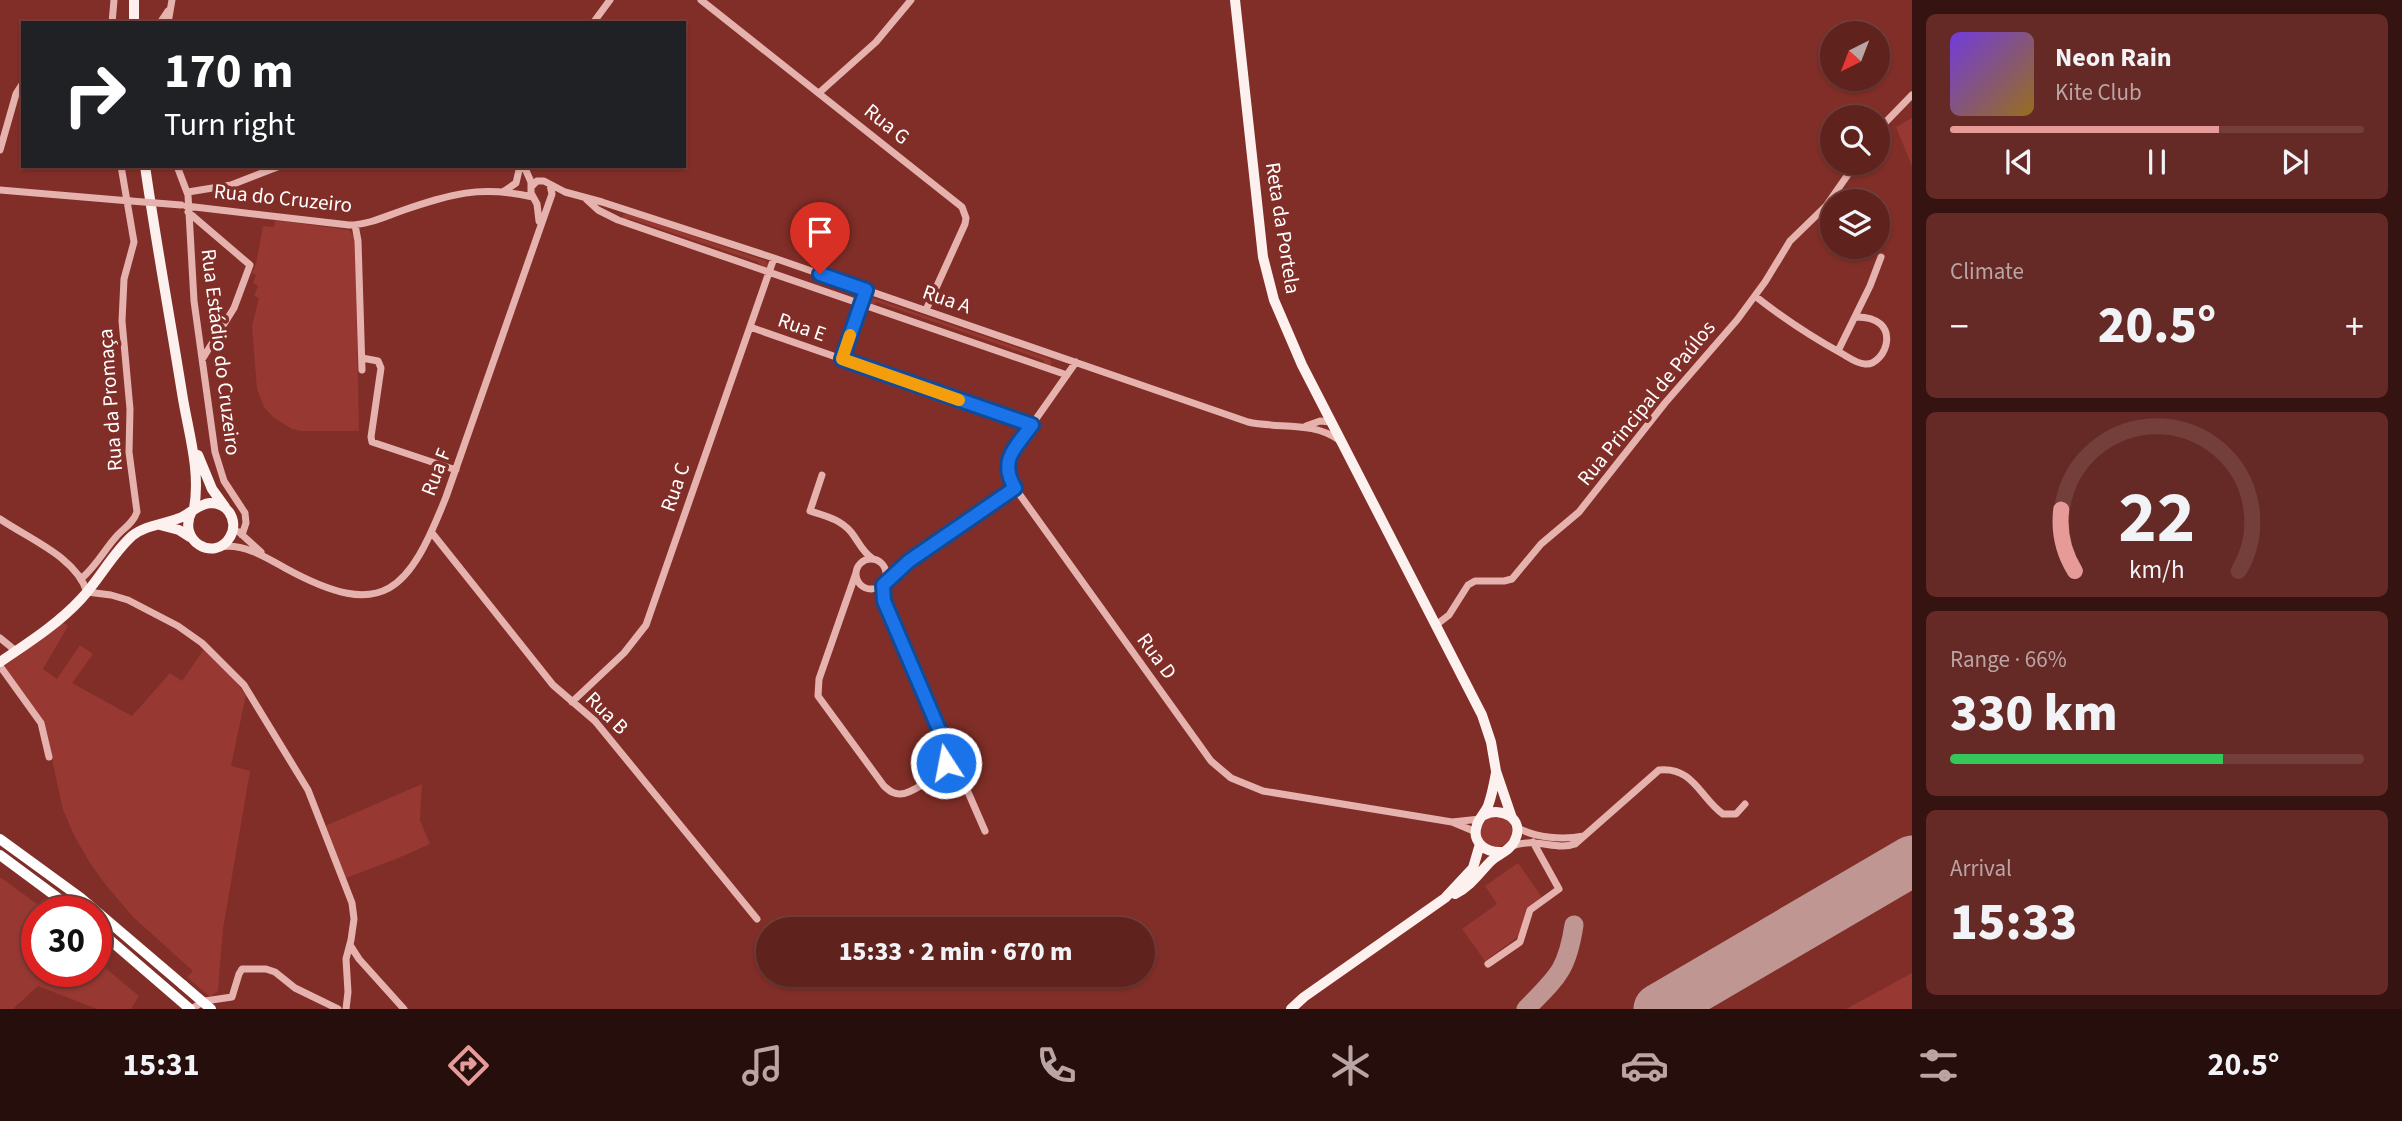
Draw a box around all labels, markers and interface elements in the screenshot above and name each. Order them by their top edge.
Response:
north arrow [1820,21,1890,91]
map controls [1820,21,1890,259]
text: 170 m [164,37,293,107]
text: Neon Rain [2055,39,2172,76]
icon: right [49,49,140,140]
text: Kite Club [2055,76,2142,109]
street label: Rua G [858,96,916,152]
text: Turn right [164,102,295,148]
button: search [1820,105,1890,175]
icon: previous [2000,143,2038,181]
icon: pause [2138,143,2176,181]
icon: next [2276,143,2314,181]
street label: Reta da Portela [1258,160,1308,296]
street label: Rua do Cruzeiro [212,176,354,220]
button: layers [1820,189,1890,259]
pin [790,202,850,274]
icon: arrive [801,213,839,251]
street label: Rua Estádio do Cruzeiro [193,247,249,457]
text: Climate [1950,255,2024,288]
street label: Rua A [919,277,976,321]
text: 20.5° [2098,289,2216,363]
text: − [1950,300,1969,354]
text: + [2345,300,2364,354]
street label: Rua E [774,305,830,349]
street label: Rua Principal de Paúlos [1570,314,1722,492]
street label: Rua da Promaça [90,328,130,472]
street label: Rua F [413,444,459,500]
street label: Rua C [653,458,697,516]
text: 22 [2119,466,2195,570]
text: km/h [2129,551,2185,587]
street label: Rua D [1130,627,1184,685]
text: Range · 66% [1950,643,2067,676]
text: 330 km [1950,677,2118,751]
street label: Rua B [579,685,635,741]
position arrow [909,726,983,800]
text: Arrival [1950,852,2012,885]
text: 15:33 [1950,886,2077,960]
speed limit sign: 30 [21,896,112,987]
text: 15:33 · 2 min · 670 m [839,933,1072,970]
icon: directions [444,1041,493,1090]
icon: music [738,1041,787,1090]
icon: phone [1032,1041,1081,1090]
icon: climate [1326,1041,1375,1090]
icon: car [1620,1041,1669,1090]
icon: filters [1914,1041,1963,1090]
text: 15:31 [122,1042,200,1088]
text: 20.5° [2208,1042,2279,1088]

